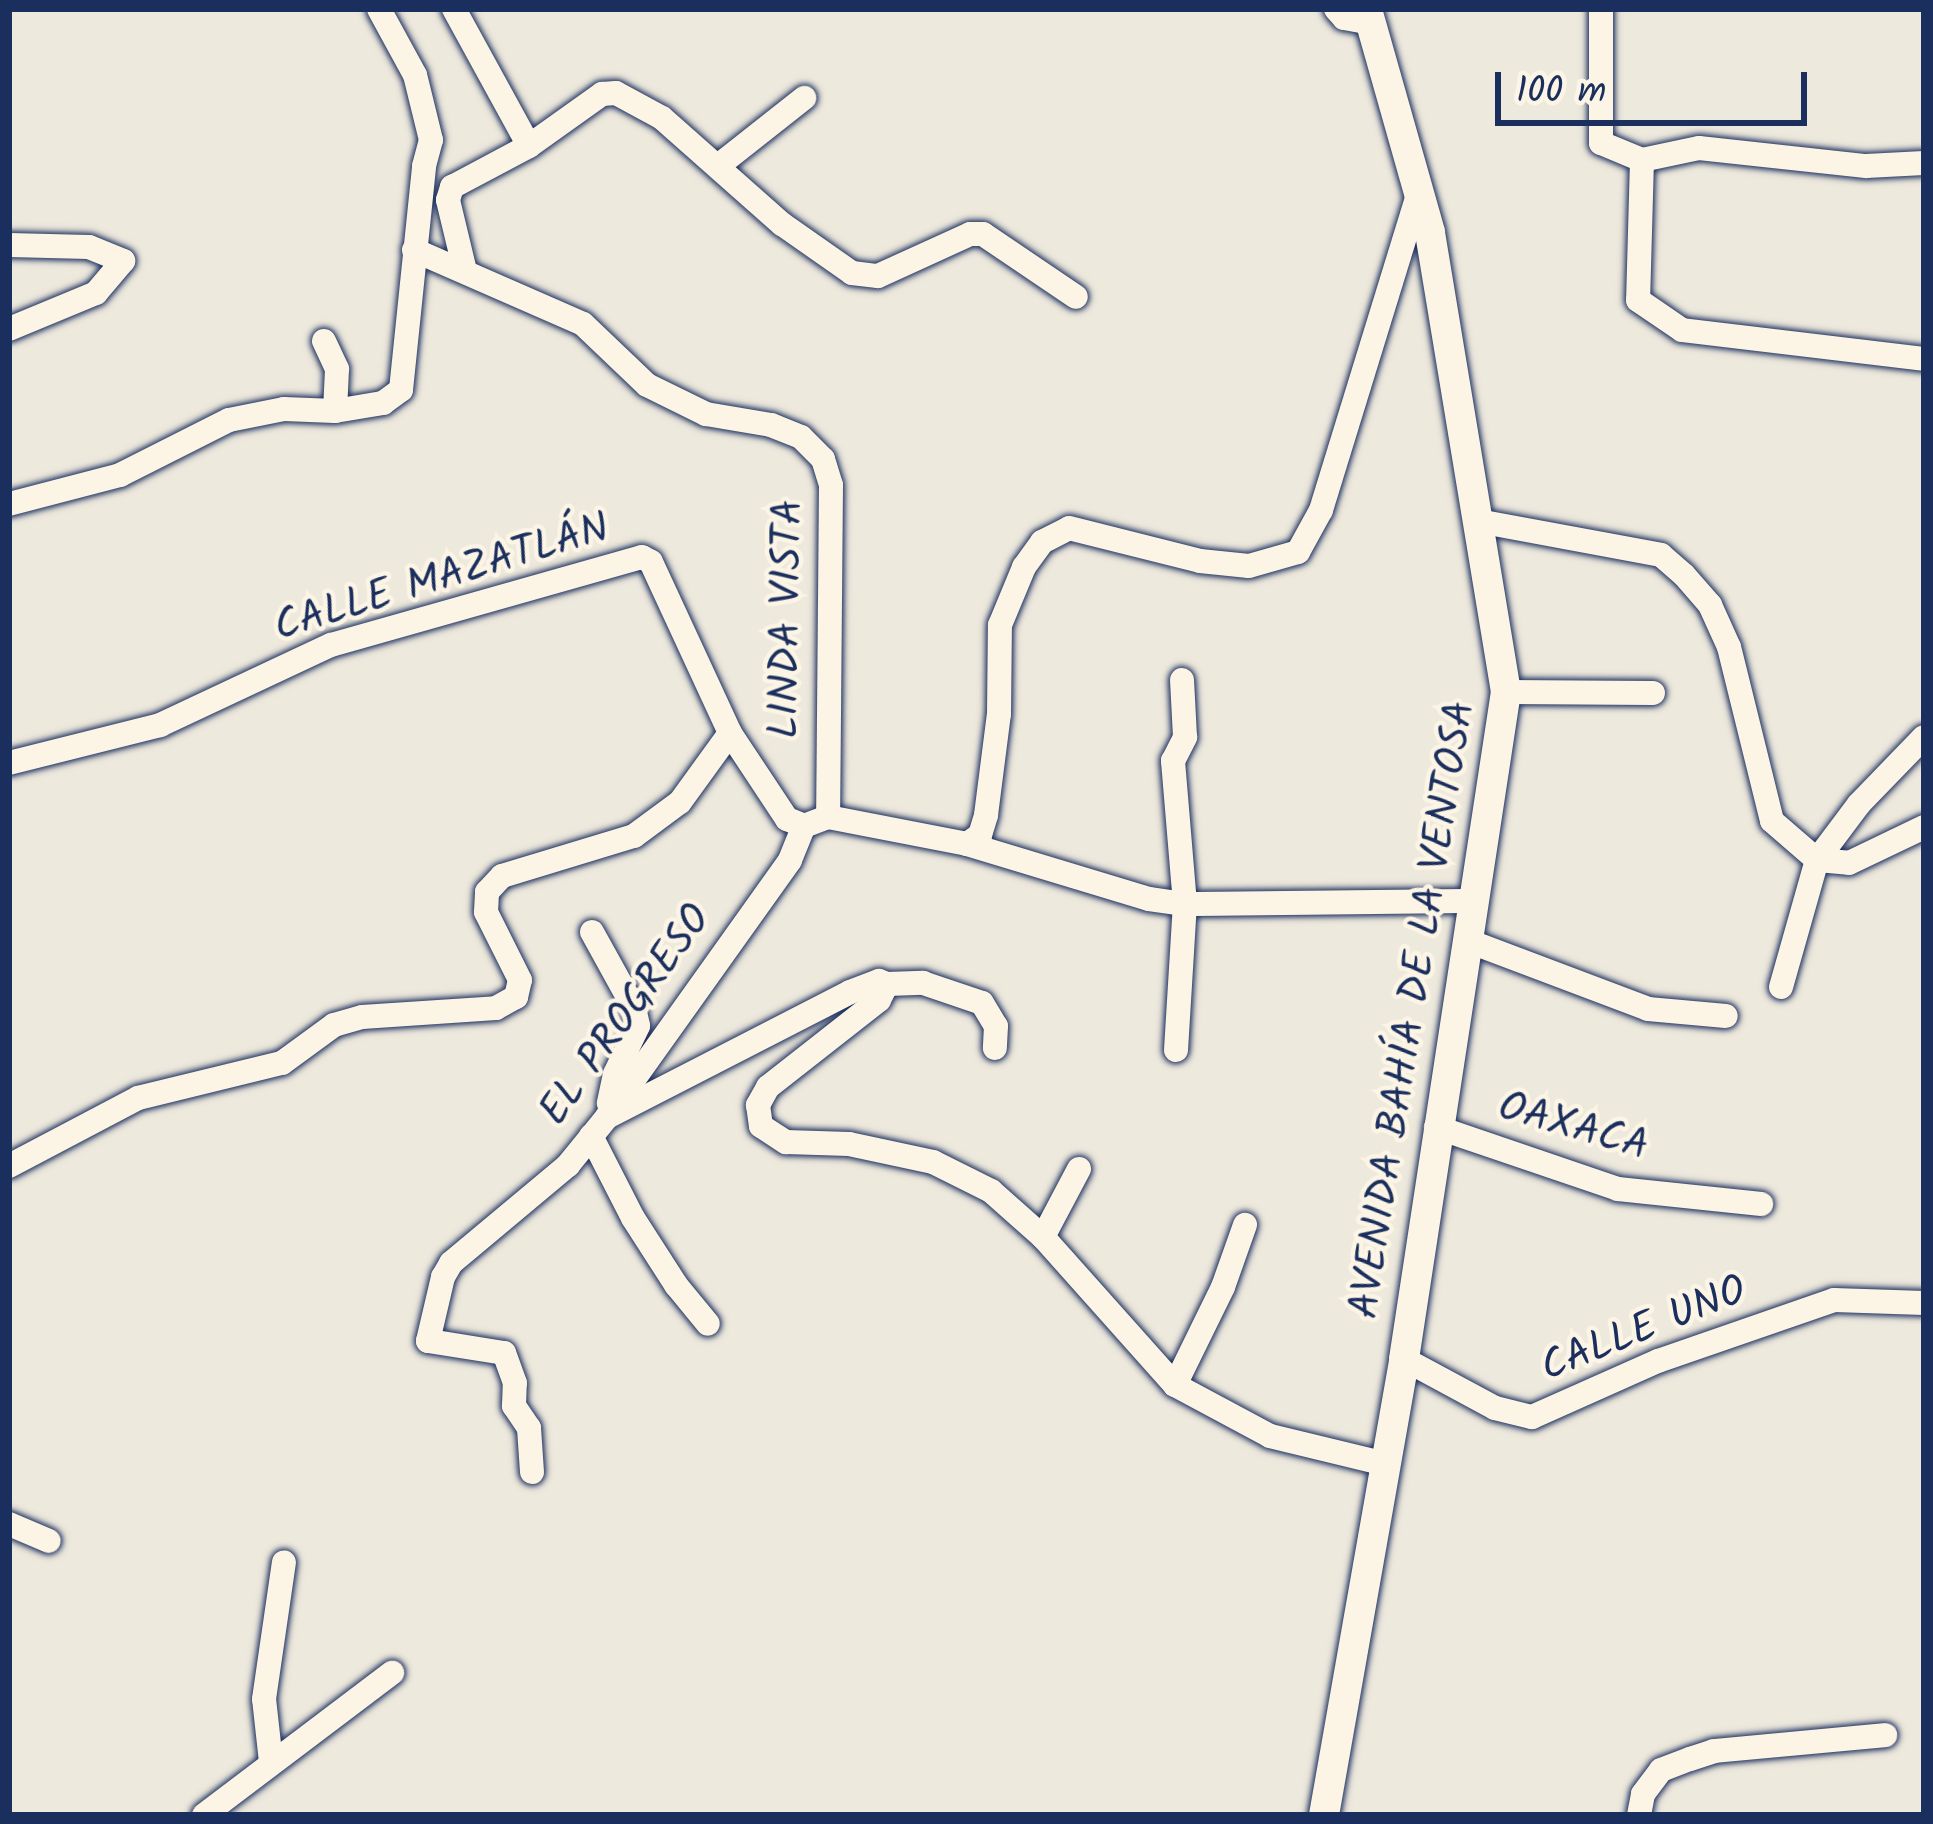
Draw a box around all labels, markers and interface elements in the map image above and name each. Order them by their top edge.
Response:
scale bar [1501,48,1813,122]
text: 100 m [1516,64,1606,121]
street label: LINDA VISTA [761,499,815,739]
street label: CALLE MAZATLÁN [268,504,616,654]
street label: AVENIDA BAHÍA DE LA VENTOSA [1340,698,1488,1322]
street label: EL PROGRESO [530,896,724,1136]
street label: OAXACA [1492,1083,1654,1173]
street label: CALLE UNO [1534,1266,1754,1394]

